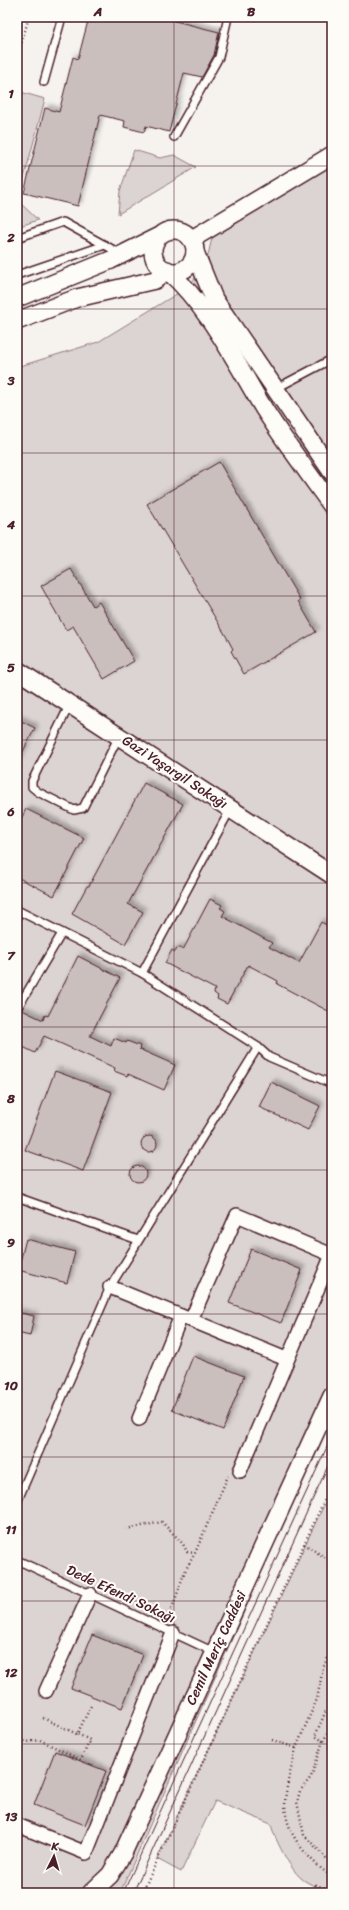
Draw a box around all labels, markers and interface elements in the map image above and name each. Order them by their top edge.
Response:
text: A [93,0,102,23]
text: B [247,0,256,23]
text: 1 [8,82,14,105]
text: 2 [6,226,15,249]
text: 3 [6,369,15,392]
text: 4 [6,513,16,536]
text: 5 [7,656,15,679]
street label: Gazi Yaşargil Sokağı [117,728,233,816]
text: 6 [6,800,15,823]
text: 7 [7,944,16,967]
text: 8 [6,1087,15,1110]
text: 9 [7,1231,15,1254]
text: 10 [4,1374,18,1397]
text: 11 [5,1518,17,1541]
street label: Dede Efendi Sokağı [62,1558,180,1630]
street label: Cemil Meriç Caddesi [179,1586,254,1709]
text: 12 [4,1661,18,1684]
text: 13 [5,1805,18,1828]
north arrow [34,1836,74,1876]
text: K [50,1837,60,1856]

